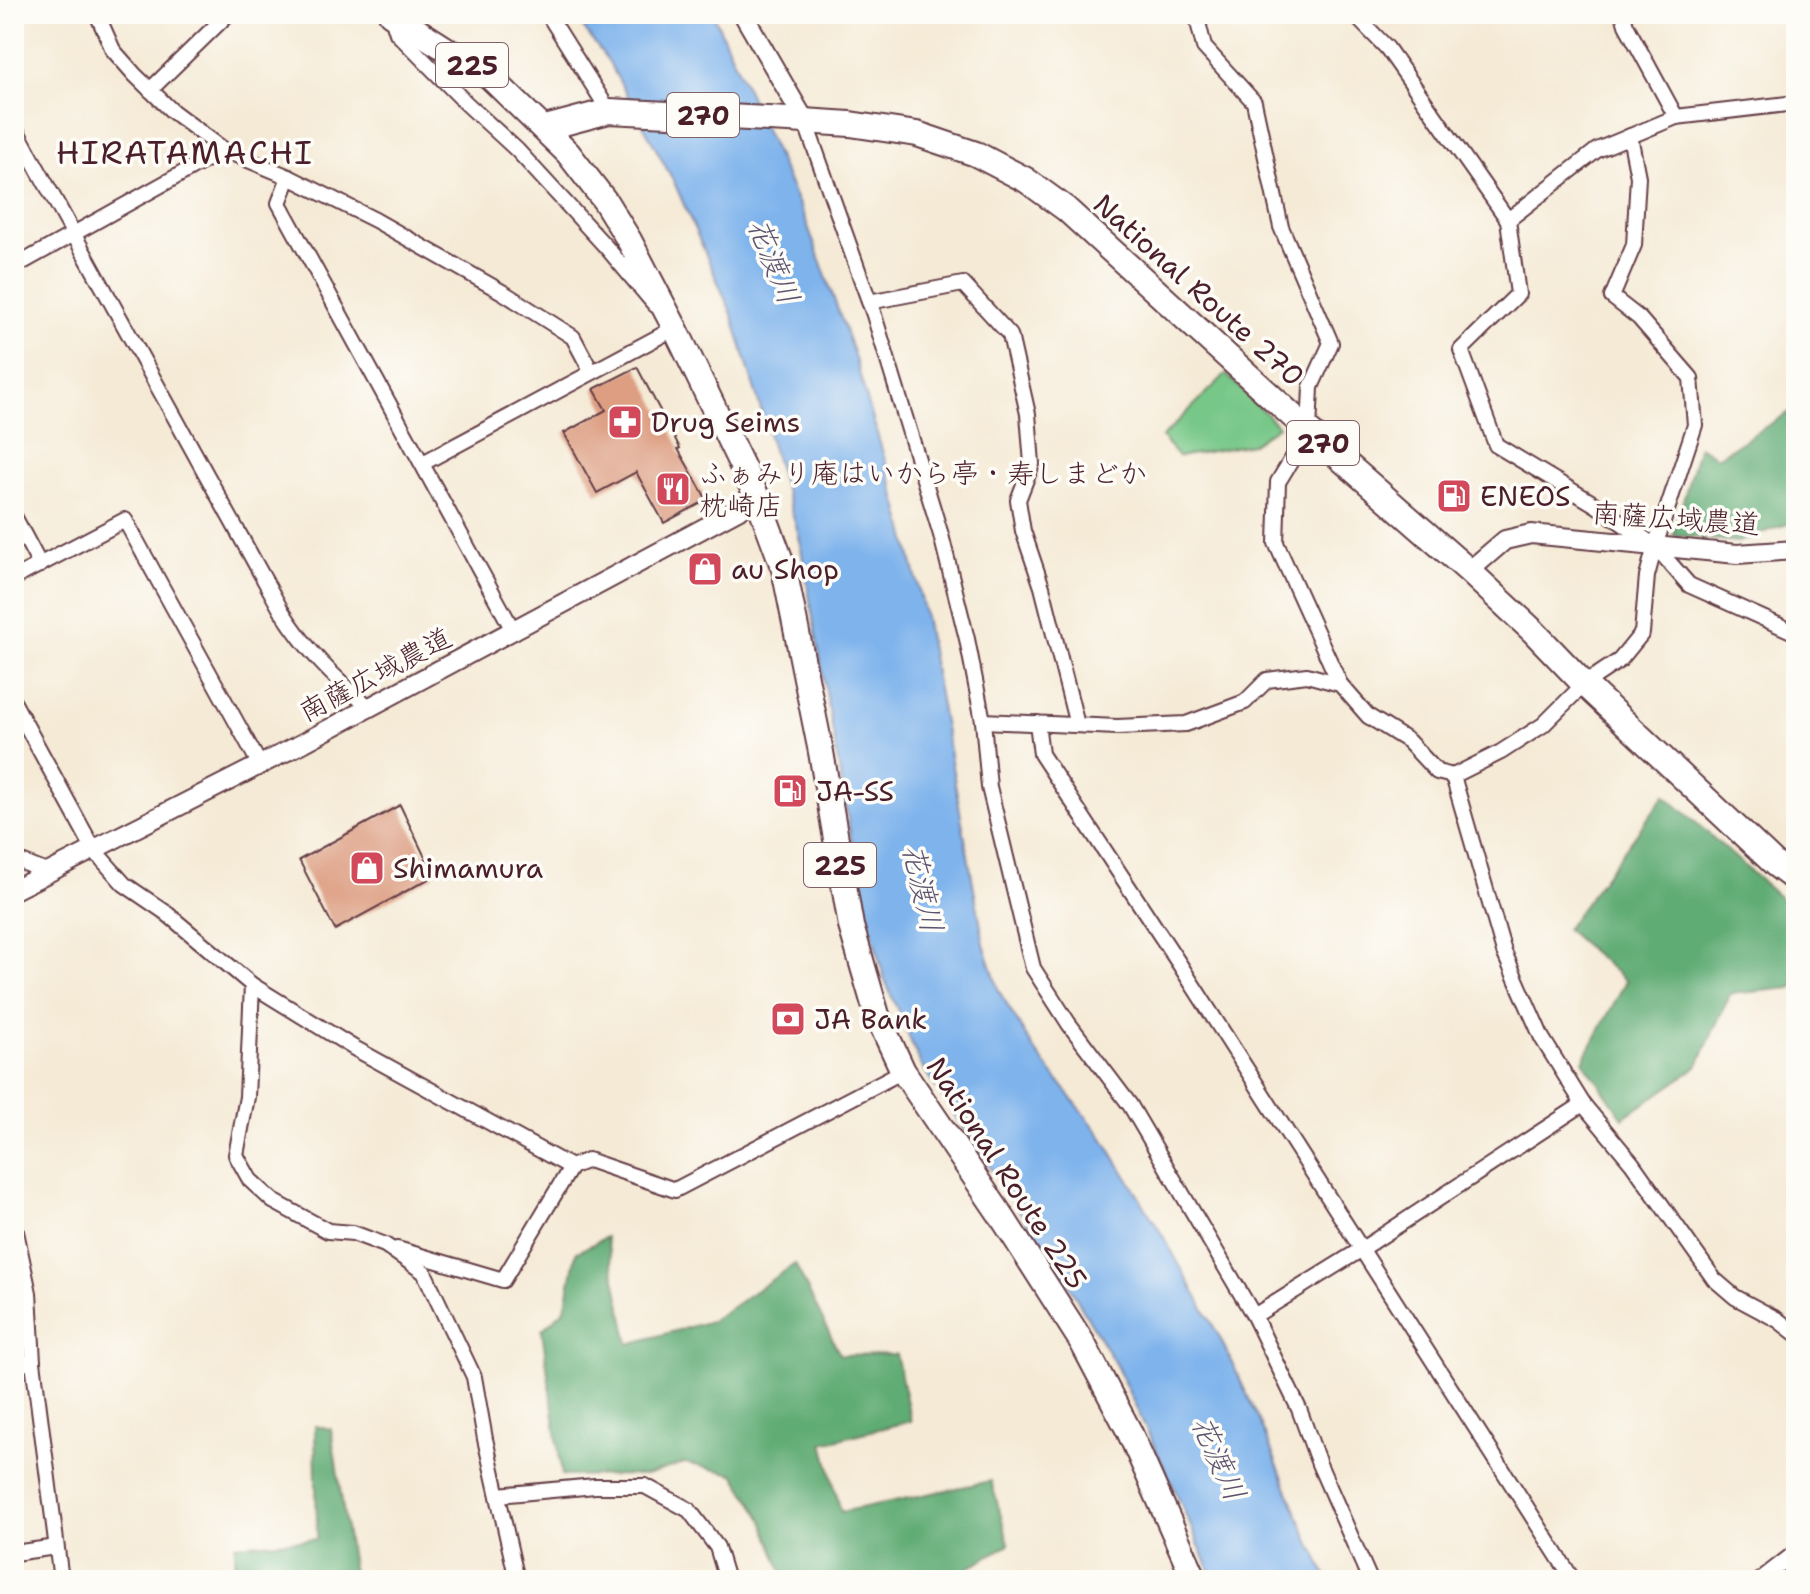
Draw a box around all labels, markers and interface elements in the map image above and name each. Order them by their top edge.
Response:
road number: 225 [436,43,508,87]
road number: 270 [667,93,739,137]
district label: HIRATAMACHI [56,131,314,174]
street label: National Route 270 [1086,185,1312,395]
water label: 花渡川 [738,212,810,310]
pharmacy icon: Drug Seims [606,403,644,441]
place label: Drug Seims [651,403,800,441]
road number: 270 [1287,421,1359,465]
place label: ふぁみり庵はいから亭・寿しまどか 枕崎店 [699,454,1147,524]
restaurant icon: ふぁみり庵はいから亭・寿しまどか 枕崎店 [654,470,692,508]
fuel station icon: ENEOS [1435,477,1473,515]
place label: ENEOS [1480,477,1571,515]
street label: 南薩広域農道 [1591,493,1761,543]
shop icon: au Shop [686,550,724,588]
place label: au Shop [731,550,839,588]
street label: 南薩広域農道 [292,618,458,730]
fuel station icon: JA-SS [771,772,809,810]
place label: JA-SS [816,772,894,810]
water label: 花渡川 [893,840,953,936]
road number: 225 [804,843,876,887]
shop icon: Shimamura [348,849,386,887]
place label: Shimamura [393,849,543,887]
bank icon: JA Bank [769,1000,807,1038]
place label: JA Bank [814,1000,927,1038]
street label: National Route 225 [918,1050,1096,1296]
water label: 花渡川 [1182,1409,1256,1507]

